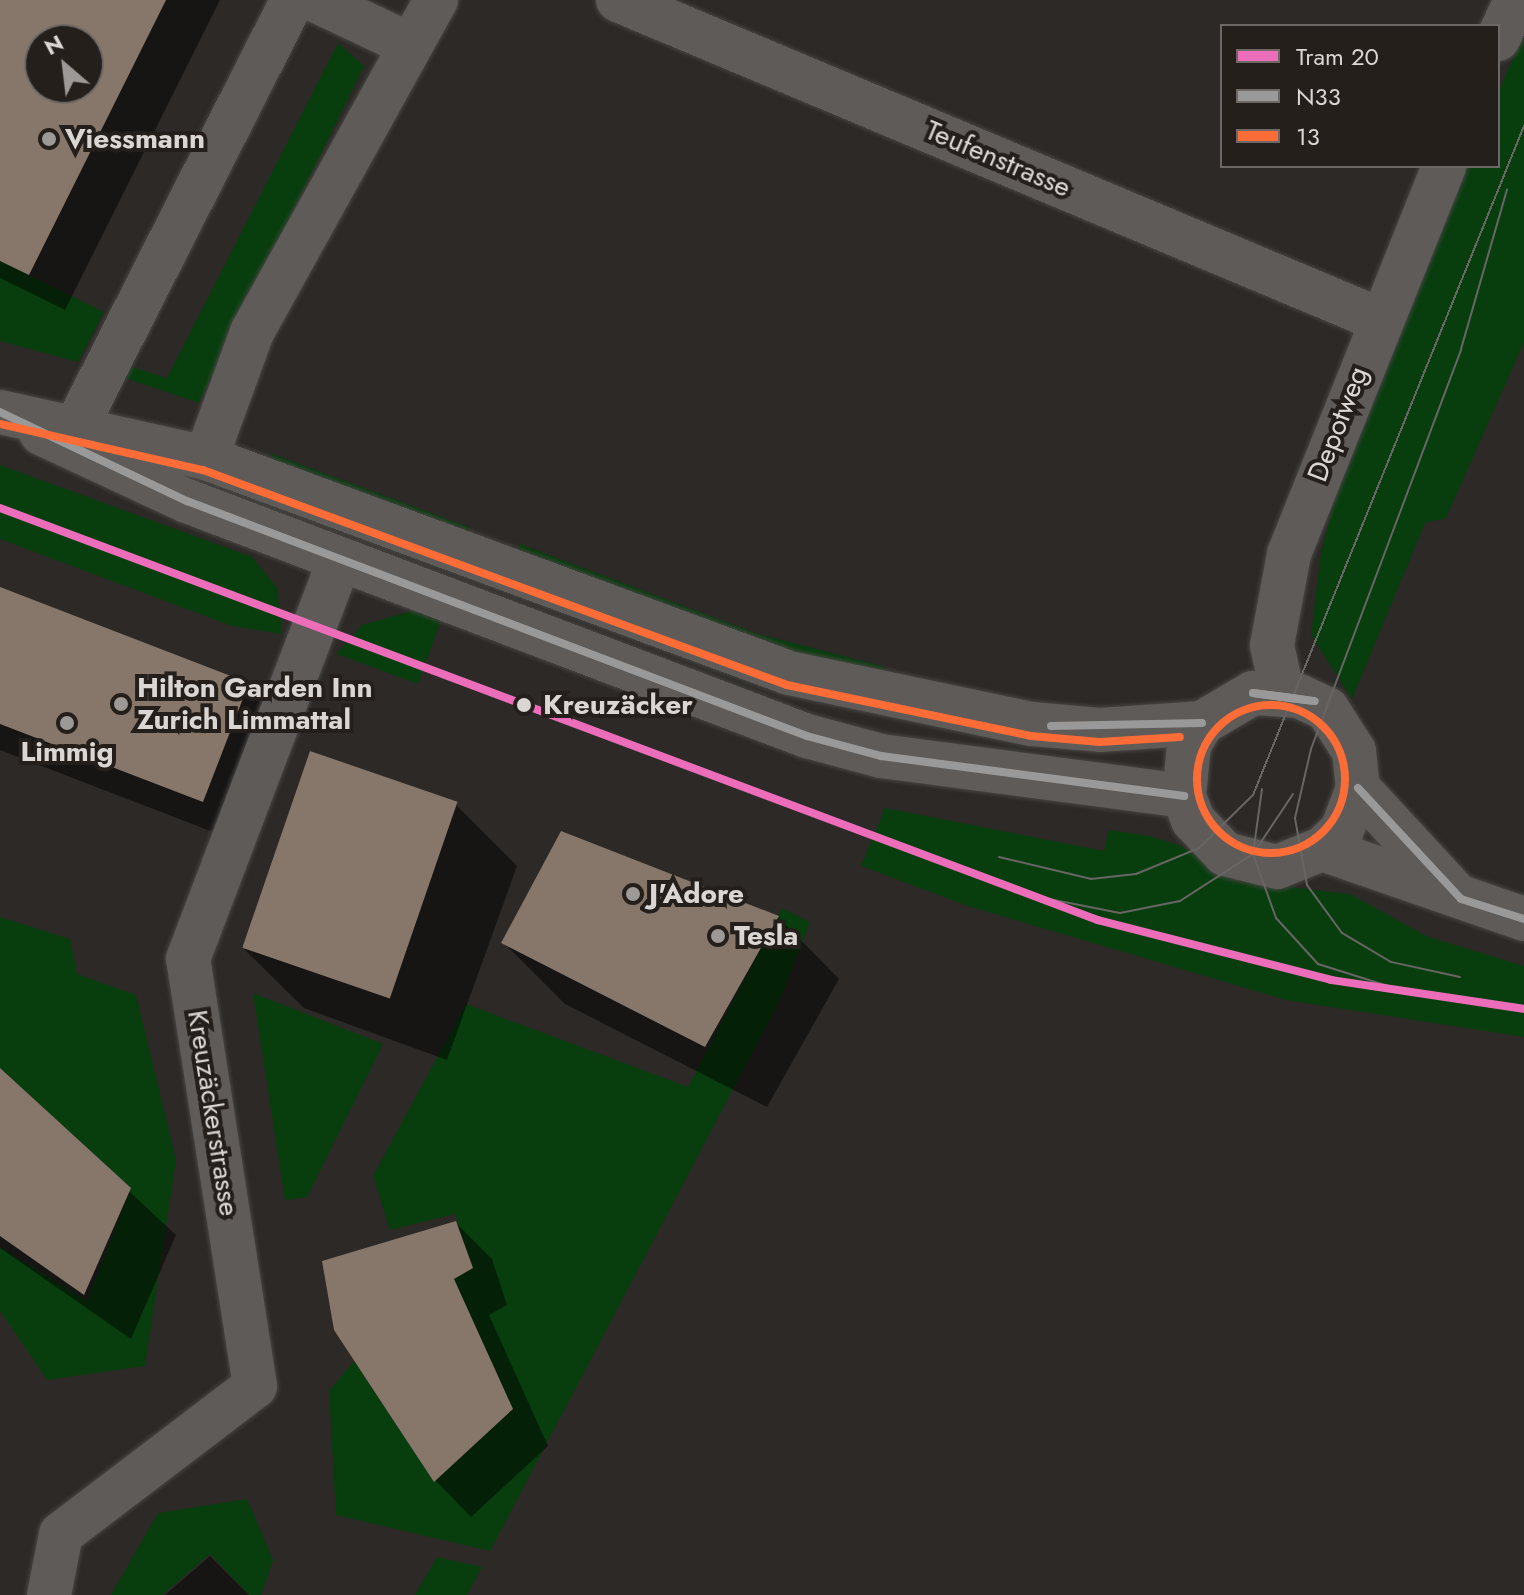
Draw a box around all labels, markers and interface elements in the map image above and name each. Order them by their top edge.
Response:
north arrow [24,24,104,104]
legend [1220,24,1500,168]
text: N [38,26,69,63]
text: Tram 20 [1296,39,1379,74]
text: N33 [1296,79,1341,114]
street label: Teufenstrasse [920,113,1076,205]
text: 13 [1296,119,1320,154]
place label: Viessmann [65,122,205,156]
marker: Viessmann [40,130,58,148]
street label: Depotweg [1301,362,1375,486]
place label: Hilton Garden Inn Zurich Limmattal [137,671,373,737]
place label: Kreuzäcker [543,688,693,722]
marker: Kreuzäcker [512,693,536,717]
marker: Hilton Garden Inn Zurich Limmattal [112,695,130,713]
marker: Limmig [58,714,76,732]
place label: Limmig [20,735,114,769]
place label: J'Adore [649,877,744,911]
marker: J'Adore [624,885,642,903]
place label: Tesla [734,919,798,953]
marker: Tesla [709,927,727,945]
street label: Kreuzäckerstrasse [180,1008,246,1218]

